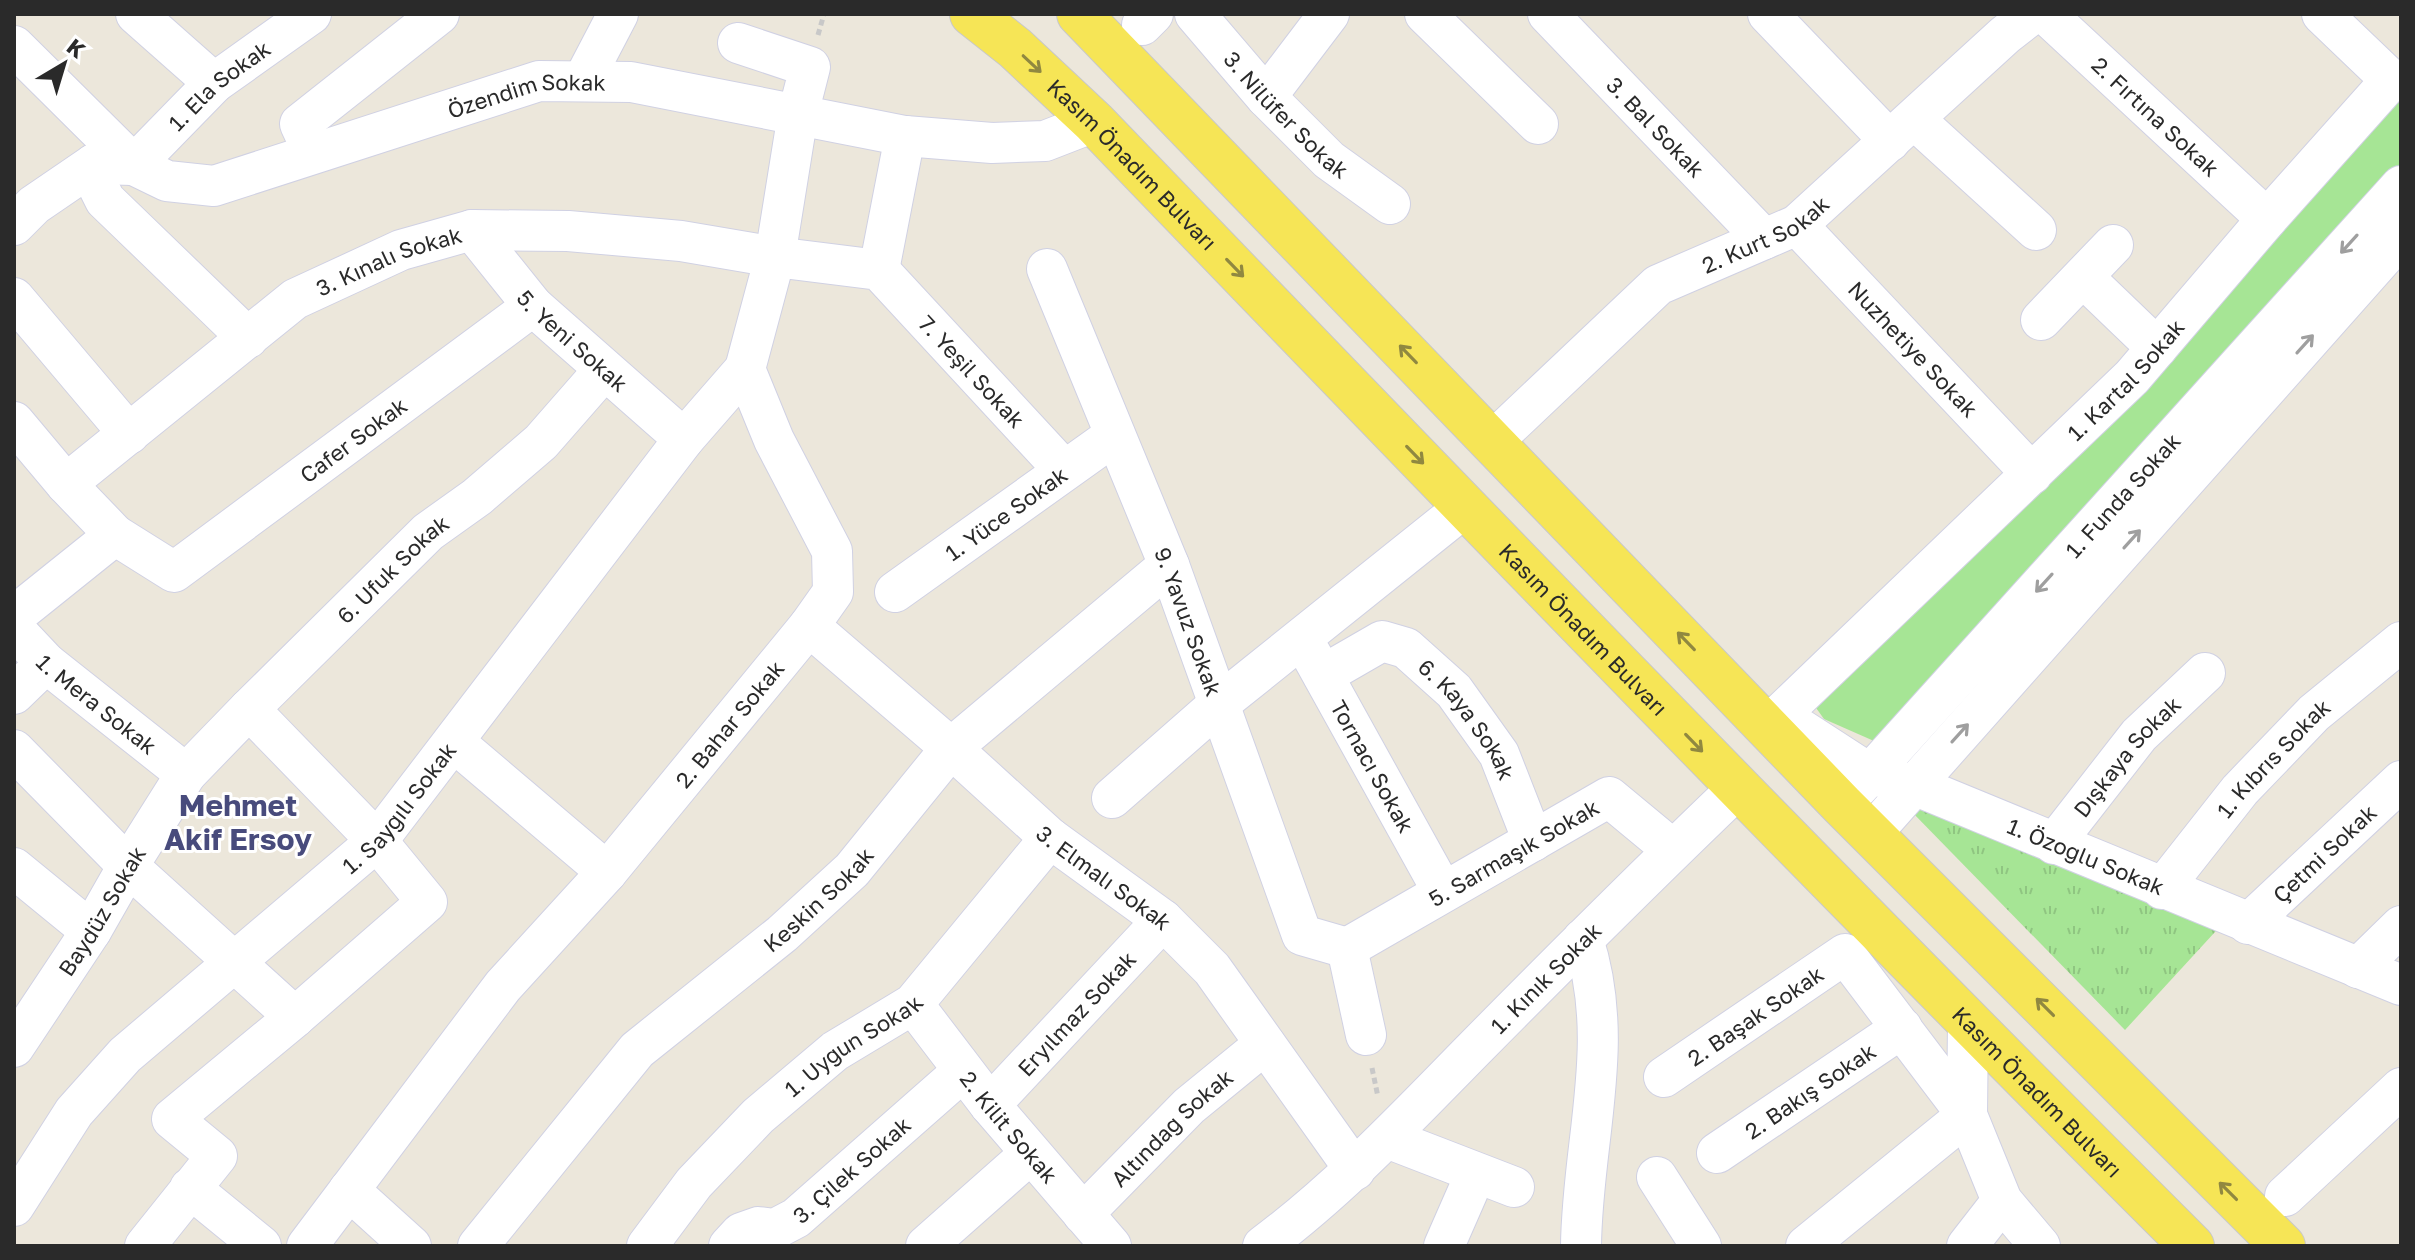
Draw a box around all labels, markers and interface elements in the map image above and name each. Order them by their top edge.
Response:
north arrow [24,24,104,104]
text: K [62,32,91,63]
street label: 1. Ela Sokak [162,34,275,136]
street label: 3. Nilüfer Sokak [1219,45,1354,183]
street label: 2. Fırtına Sokak [2087,51,2225,182]
one-way arrow [1022,54,1042,72]
street label: Özendim Sokak [444,67,606,123]
street label: 3. Bal Sokak [1602,71,1710,182]
street label: Kasım Önadım Bulvarı [1042,72,1223,255]
street label: 2. Kurt Sokak [1697,189,1834,278]
street label: 3. Kınalı Sokak [311,220,465,301]
one-way arrow [2340,234,2358,254]
one-way arrow [1225,258,1244,277]
street label: Nuzhetiye Sokak [1843,275,1984,422]
street label: 5. Yeni Sokak [512,284,634,397]
street label: 7. Yeşil Sokak [914,309,1031,433]
street label: 1. Kartal Sokak [2061,313,2189,446]
one-way arrow [2296,335,2314,355]
one-way arrow [1399,345,1418,364]
street label: Cafer Sokak [294,391,412,488]
street label: 1. Funda Sokak [2059,427,2185,563]
one-way arrow [1406,445,1424,465]
street label: 1. Yüce Sokak [939,460,1072,566]
street label: 6. Ufuk Sokak [331,508,453,629]
one-way arrow [2123,529,2141,549]
street label: Kasım Önadım Bulvarı [1494,537,1674,721]
street label: 9. Yavuz Sokak [1149,543,1228,700]
one-way arrow [2035,573,2053,593]
one-way arrow [1677,632,1696,651]
street label: 1. Mera Sokak [31,648,162,759]
street label: 6. Kaya Sokak [1413,652,1521,783]
street label: 2. Bahar Sokak [669,654,789,793]
street label: Dışkaya Sokak [2067,690,2186,822]
street label: 1. Kıbrıs Sokak [2210,692,2335,823]
street label: Tornacı Sokak [1326,695,1421,837]
one-way arrow [1950,724,1968,744]
one-way arrow [1684,733,1703,752]
street label: 1. Saygılı Sokak [336,737,461,879]
district label: Mehmet Akif Ersoy [164,787,312,857]
street label: 5. Sarmaşık Sokak [1423,793,1603,912]
street label: Çetmi Sokak [2267,798,2381,908]
street label: 1. Özoğlu Sokak [2004,812,2169,900]
street label: 3. Elmalı Sokak [1031,819,1178,935]
street label: Baydüz Sokak [52,841,151,981]
street label: Keskin Sokak [758,842,879,957]
street label: 1. Kınık Sokak [1484,916,1606,1038]
street label: Eryılmaz Sokak [1011,945,1141,1081]
street label: 2. Başak Sokak [1682,959,1828,1071]
street label: 1. Uygun Sokak [779,990,928,1102]
one-way arrow [2035,997,2054,1017]
street label: Kasım Önadım Bulvarı [1947,1000,2128,1182]
street label: 2. Bakış Sokak [1739,1037,1880,1144]
street label: Altındağ Sokak [1105,1063,1238,1192]
street label: 2. Kilit Sokak [955,1065,1064,1188]
street label: 3. Çilek Sokak [787,1110,916,1228]
one-way arrow [2219,1181,2238,1201]

